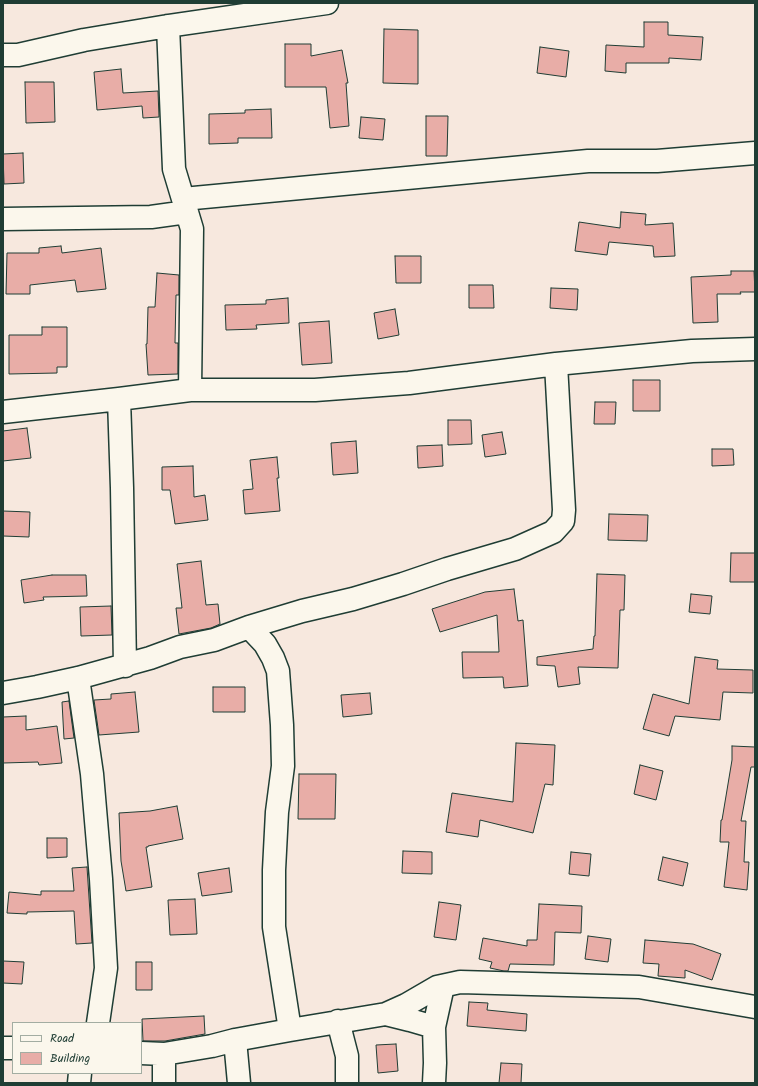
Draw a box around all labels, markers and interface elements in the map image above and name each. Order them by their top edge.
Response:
legend [12,1022,142,1074]
text: Road [50,1029,74,1048]
text: Building [50,1049,90,1068]

